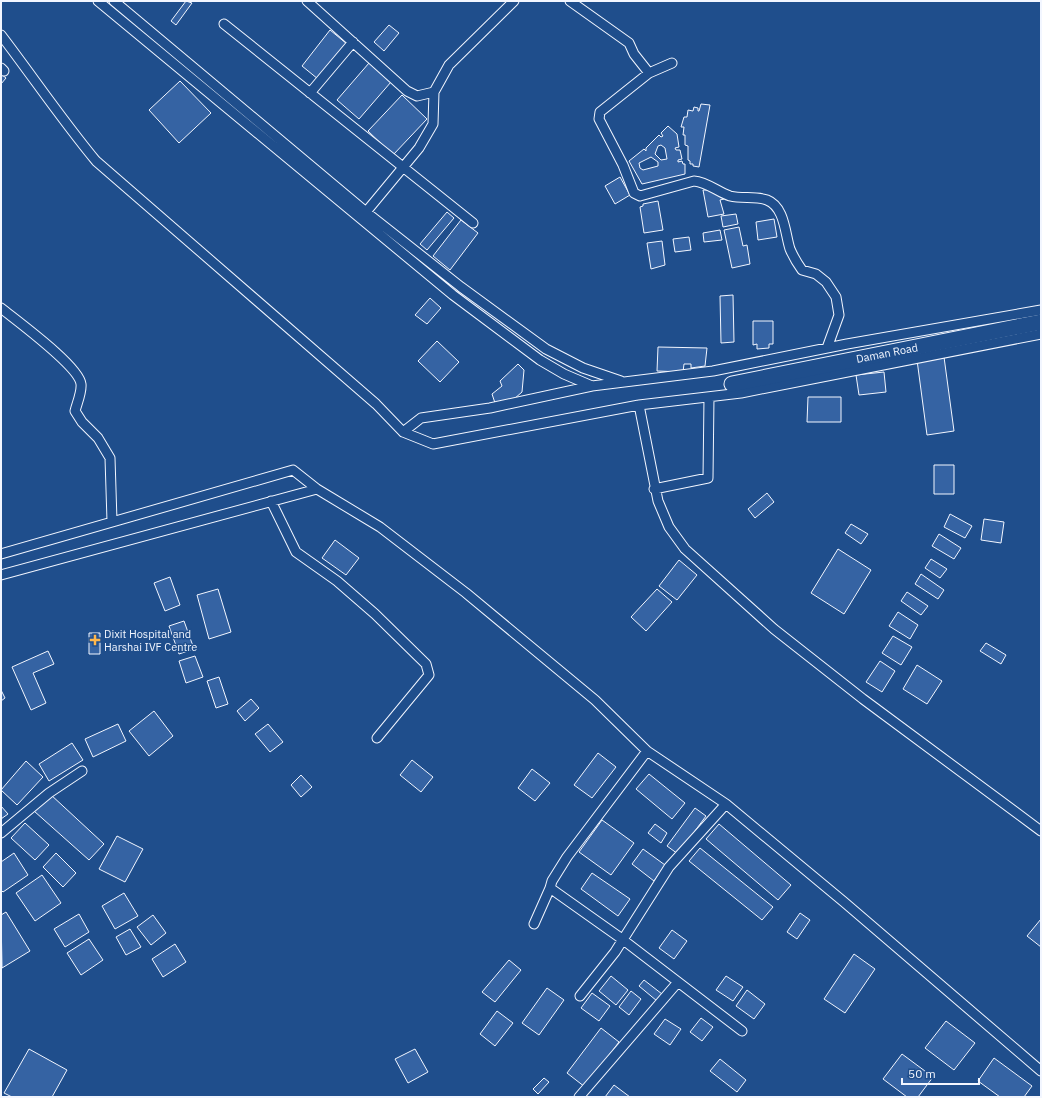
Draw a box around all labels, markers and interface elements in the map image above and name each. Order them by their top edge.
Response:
street label: Daman Road [855,340,919,366]
place label: Dixit Hospital and Harshai IVF Centre [104,627,197,654]
marker: Dixit Hospital and Harshai IVF Centre [89,634,101,646]
scale bar [902,1060,979,1086]
text: 50 m [908,1066,936,1081]

